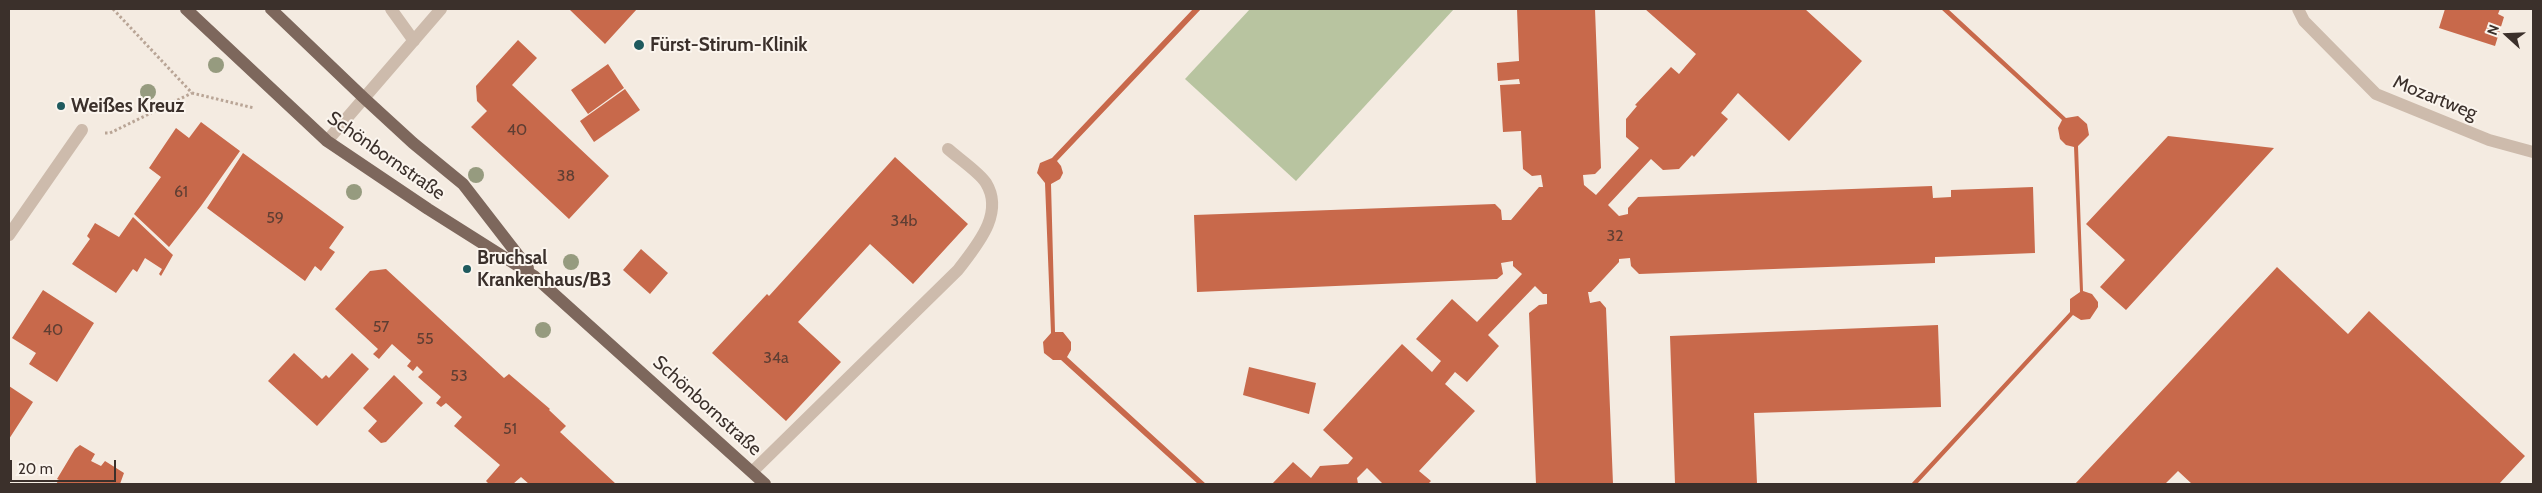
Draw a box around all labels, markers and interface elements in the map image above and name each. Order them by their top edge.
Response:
north arrow [2482,10,2532,60]
text: N [2483,22,2503,38]
place label: Fürst-Stirum-Klinik [650,34,808,56]
marker: Fürst-Stirum-Klinik [632,38,646,52]
street label: Mozartweg [2390,71,2480,125]
place label: Weißes Kreuz [71,95,184,117]
marker: Weißes Kreuz [55,100,67,112]
street label: Schönbornstraße [323,107,449,205]
house number: 40 [507,120,527,140]
house number: 38 [557,166,575,186]
house number: 61 [174,182,188,202]
house number: 59 [266,208,284,228]
house number: 34b [891,211,917,231]
house number: 32 [1606,226,1624,246]
place label: Bruchsal Krankenhaus/B3 [477,247,611,291]
marker: Bruchsal Krankenhaus/B3 [461,263,473,275]
house number: 57 [373,317,389,337]
house number: 40 [43,320,63,340]
house number: 55 [416,329,434,349]
house number: 34a [763,348,789,368]
street label: Schönbornstraße [648,351,766,461]
house number: 53 [450,366,468,386]
house number: 51 [503,419,517,439]
scale bar [12,450,119,482]
text: 20 m [18,460,53,478]

